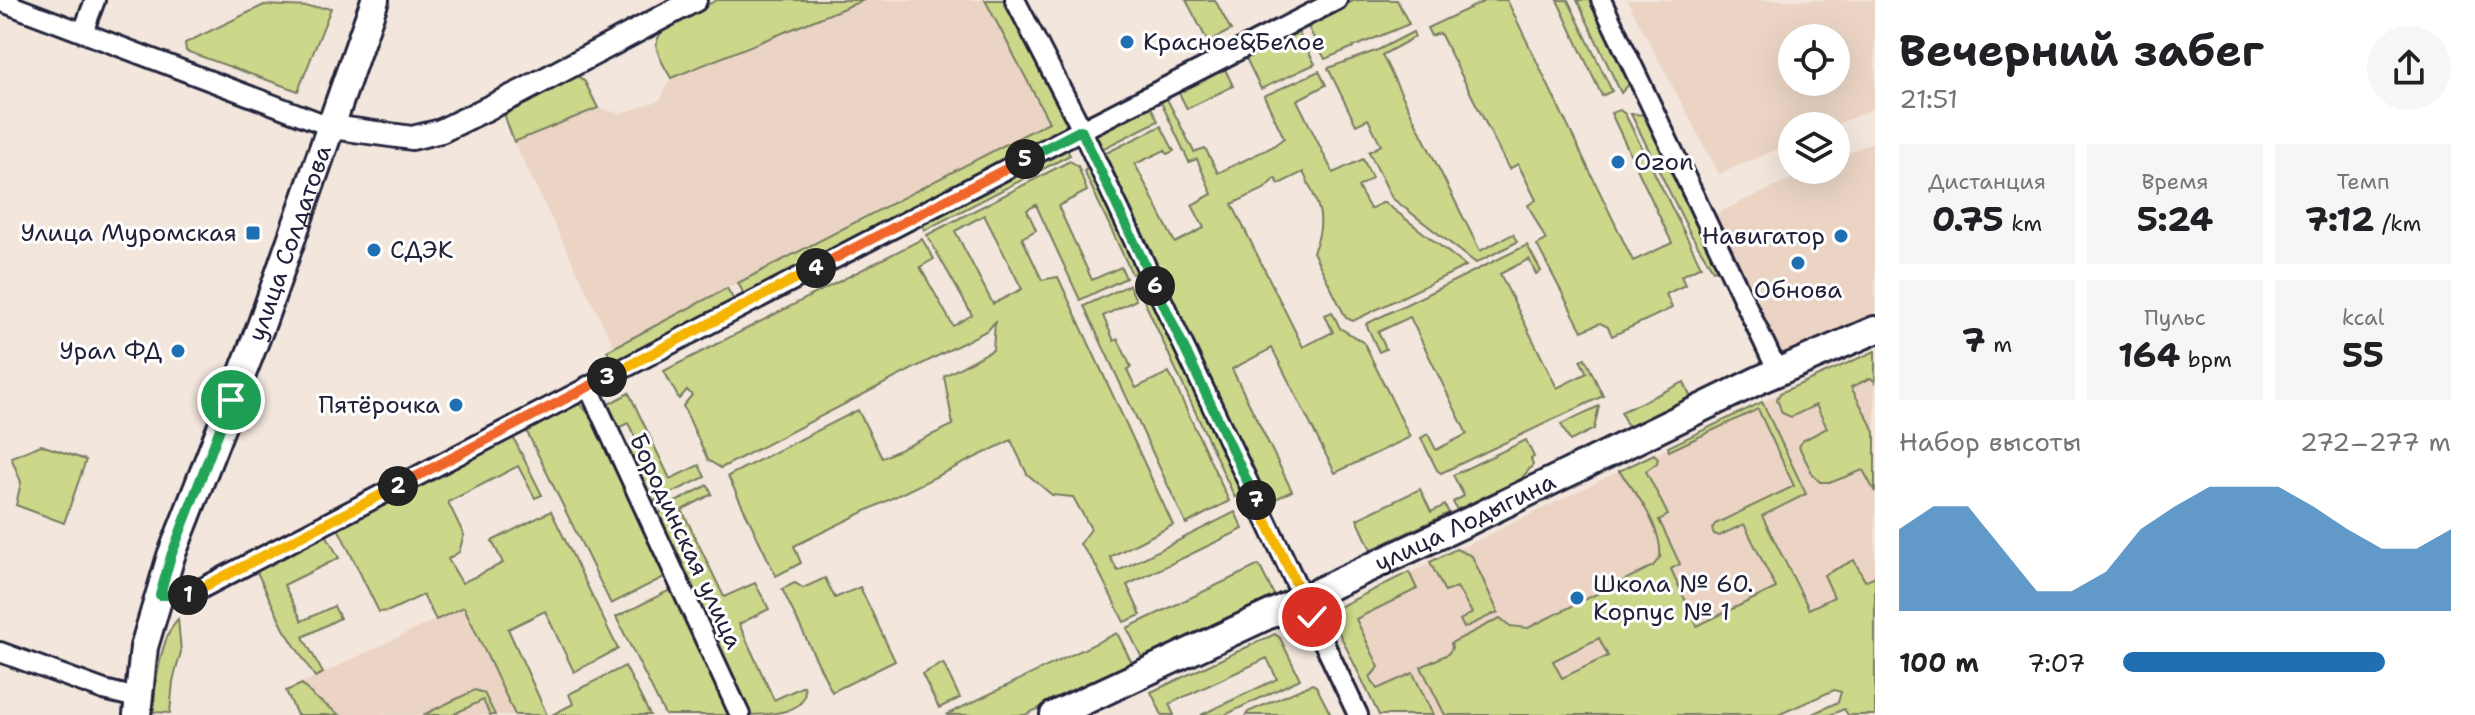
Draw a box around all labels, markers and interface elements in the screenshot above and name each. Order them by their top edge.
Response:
text: Вечерний забег [1899,21,2264,80]
map controls [1778,24,1850,184]
button: locate [1778,24,1850,96]
place label: Красное&Белое [1143,26,1325,58]
button: share [2367,26,2451,110]
marker: Красное&Белое [1118,33,1136,51]
text: 21:51 [1899,81,1958,116]
button: layers [1778,112,1850,184]
pin: 5 [1005,139,1045,179]
street label: улица Солдатова [240,141,339,346]
text: 5 [1018,144,1032,173]
place label: Ozon [1634,146,1694,178]
marker: Ozon [1609,153,1627,171]
text: Дистанция [1928,167,2046,196]
text: Время [2141,167,2209,196]
text: Темп [2336,167,2390,196]
text: 0.75 [1932,196,2004,242]
text: 5:24 [2137,196,2213,242]
text: 7:12 [2305,196,2375,242]
text: km [2004,209,2042,238]
text: /km [2375,209,2421,238]
place label: Улица Муромская [20,217,237,249]
place label: Навигатор [1702,220,1825,252]
marker: Улица Муромская [244,224,262,242]
marker: Навигатор [1832,227,1850,245]
place label: СДЭК [390,234,454,266]
marker: СДЭК [365,241,383,259]
pin: 4 [796,248,836,288]
text: 4 [808,253,824,282]
marker: Обнова [1789,254,1807,272]
pin: 6 [1135,266,1175,306]
text: 6 [1147,271,1163,300]
place label: Обнова [1754,274,1842,306]
text: Пульс [2144,303,2206,332]
text: kcal [2342,303,2384,332]
text: 7 [1962,317,1986,363]
text: m [1986,330,2012,359]
text: 164 [2118,332,2180,378]
text: 55 [2342,332,2384,378]
place label: Урал ФД [59,335,162,367]
marker: Урал ФД [169,342,187,360]
text: bpm [2180,345,2232,374]
pin: 3 [587,357,627,397]
text: 3 [599,362,615,391]
pin [197,366,265,434]
icon: arrive [209,378,253,422]
place label: Пятёрочка [318,389,440,421]
marker: Пятёрочка [447,396,465,414]
text: Набор высоты [1899,424,2081,459]
text: 272–277 m [2300,424,2451,459]
street label: Бородинская улица [622,428,750,654]
street label: улица Лодыгина [1369,465,1561,579]
pin: 2 [378,466,418,506]
text: 2 [390,471,406,500]
pin: 7 [1236,480,1276,520]
text: 7 [1248,485,1264,514]
place label: Школа № 60. Корпус № 1 [1593,568,1753,628]
pin: 1 [168,575,208,615]
text: 1 [183,580,193,609]
pin [1278,583,1346,651]
marker: Школа № 60. Корпус № 1 [1568,589,1586,607]
icon: check [1290,595,1334,639]
text: 100 m [1899,645,1979,680]
text: 7:07 [2027,645,2085,680]

